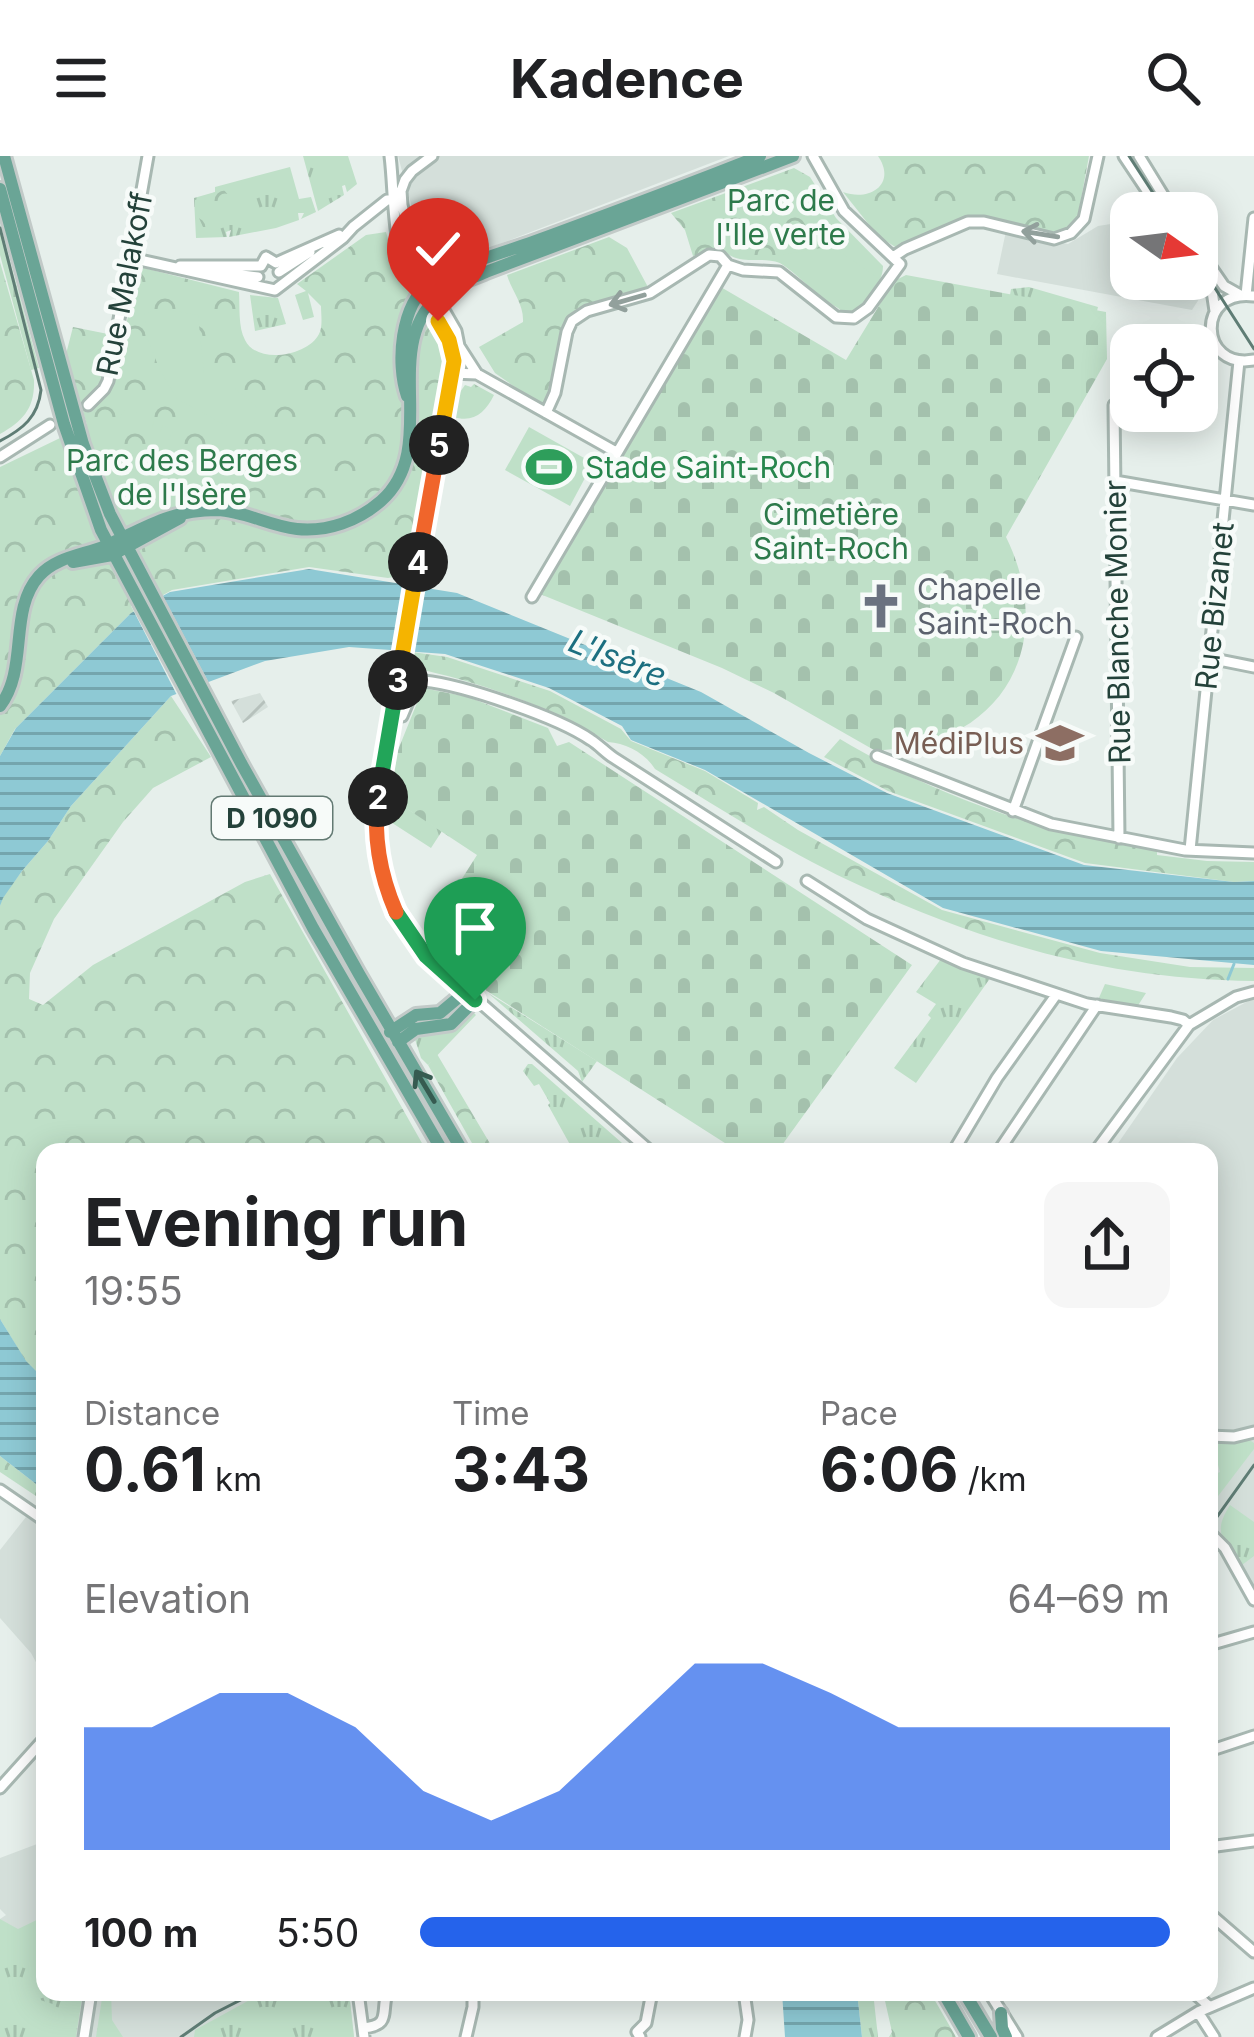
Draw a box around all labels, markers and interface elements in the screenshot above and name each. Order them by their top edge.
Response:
icon: menu [48,45,114,111]
icon: search [1140,45,1206,111]
text: Kadence [510,46,744,111]
park label: Parc de l'Ile verte [716,182,846,252]
street label: Rue Malakoff [89,189,159,379]
north arrow [1110,192,1218,300]
map controls [1110,192,1218,432]
pin [387,198,489,321]
icon: check [405,216,471,282]
one-way arrow [1021,222,1060,245]
one-way arrow [609,290,647,312]
button: locate [1110,324,1218,432]
pin: 5 [409,415,469,475]
text: 5 [428,425,450,465]
park label: Parc des Berges de l'Isère [66,442,298,512]
sports icon: Stade Saint-Roch [524,442,574,492]
place label: Stade Saint-Roch [585,449,831,485]
street label: Rue Blanche Monier [1097,480,1137,764]
park label: Cimetière Saint-Roch [753,496,909,566]
street label: Rue Bizanet [1187,520,1241,692]
pin: 4 [388,532,448,592]
text: 4 [407,542,429,582]
place label: Chapelle Saint-Roch [917,571,1073,641]
church icon: Chapelle Saint-Roch [856,581,906,631]
water label: L'Isère [563,620,673,696]
pin: 3 [368,650,428,710]
text: 3 [387,660,409,700]
school or university icon: MédiPlus [1035,718,1085,768]
place label: MédiPlus [894,725,1024,761]
pin: 2 [348,767,408,827]
text: 2 [368,777,388,817]
road number: D 1090 [212,797,332,839]
pin [424,877,526,1000]
icon: arrive [442,895,508,961]
one-way arrow [412,1069,436,1104]
text: Evening run [84,1182,468,1262]
button: share [1044,1182,1170,1308]
text: 19:55 [84,1267,183,1314]
text: Distance [84,1393,220,1433]
text: Time [452,1393,529,1433]
text: Pace [820,1393,898,1433]
text: 0.61 [84,1433,206,1505]
text: 3:43 [452,1433,590,1505]
text: 6:06 [820,1433,958,1505]
text: km [206,1459,262,1499]
text: /km [958,1459,1027,1499]
text: Elevation [84,1575,251,1622]
text: 64–69 m [1008,1575,1170,1622]
text: 100 m [84,1909,198,1956]
text: 5:50 [276,1909,359,1956]

